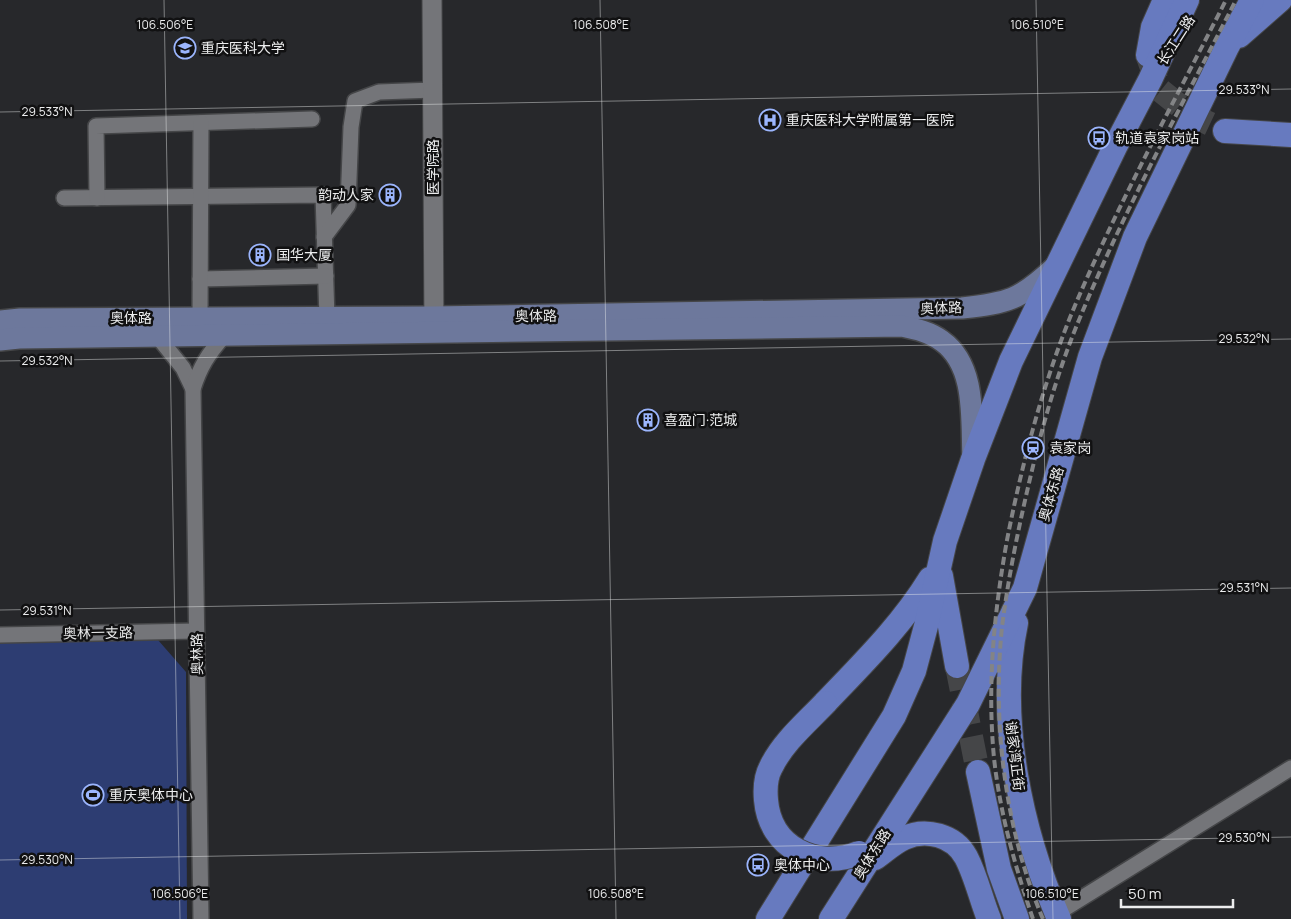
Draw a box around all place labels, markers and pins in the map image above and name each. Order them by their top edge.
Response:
school or university icon: 重庆医科大学 [173,36,197,60]
place label: 重庆医科大学 [201,38,285,57]
hospital icon: 重庆医科大学附属第一医院 [758,108,782,132]
place label: 重庆医科大学附属第一医院 [786,110,954,129]
bus stop icon: 轨道袁家岗站 [1087,126,1111,150]
place label: 轨道袁家岗站 [1115,128,1199,147]
building icon: 韵动人家 [378,183,402,207]
place label: 韵动人家 [318,185,374,204]
building icon: 国华大厦 [248,243,272,267]
place label: 国华大厦 [276,245,332,264]
building icon: 喜盈门·范城 [636,408,660,432]
place label: 喜盈门·范城 [664,410,737,429]
station icon: 袁家岗 [1021,436,1045,460]
place label: 袁家岗 [1049,438,1091,457]
sports icon: 重庆奥体中心 [81,783,105,807]
place label: 重庆奥体中心 [109,785,193,804]
bus stop icon: 奥体中心 [746,853,770,877]
place label: 奥体中心 [774,855,830,874]

